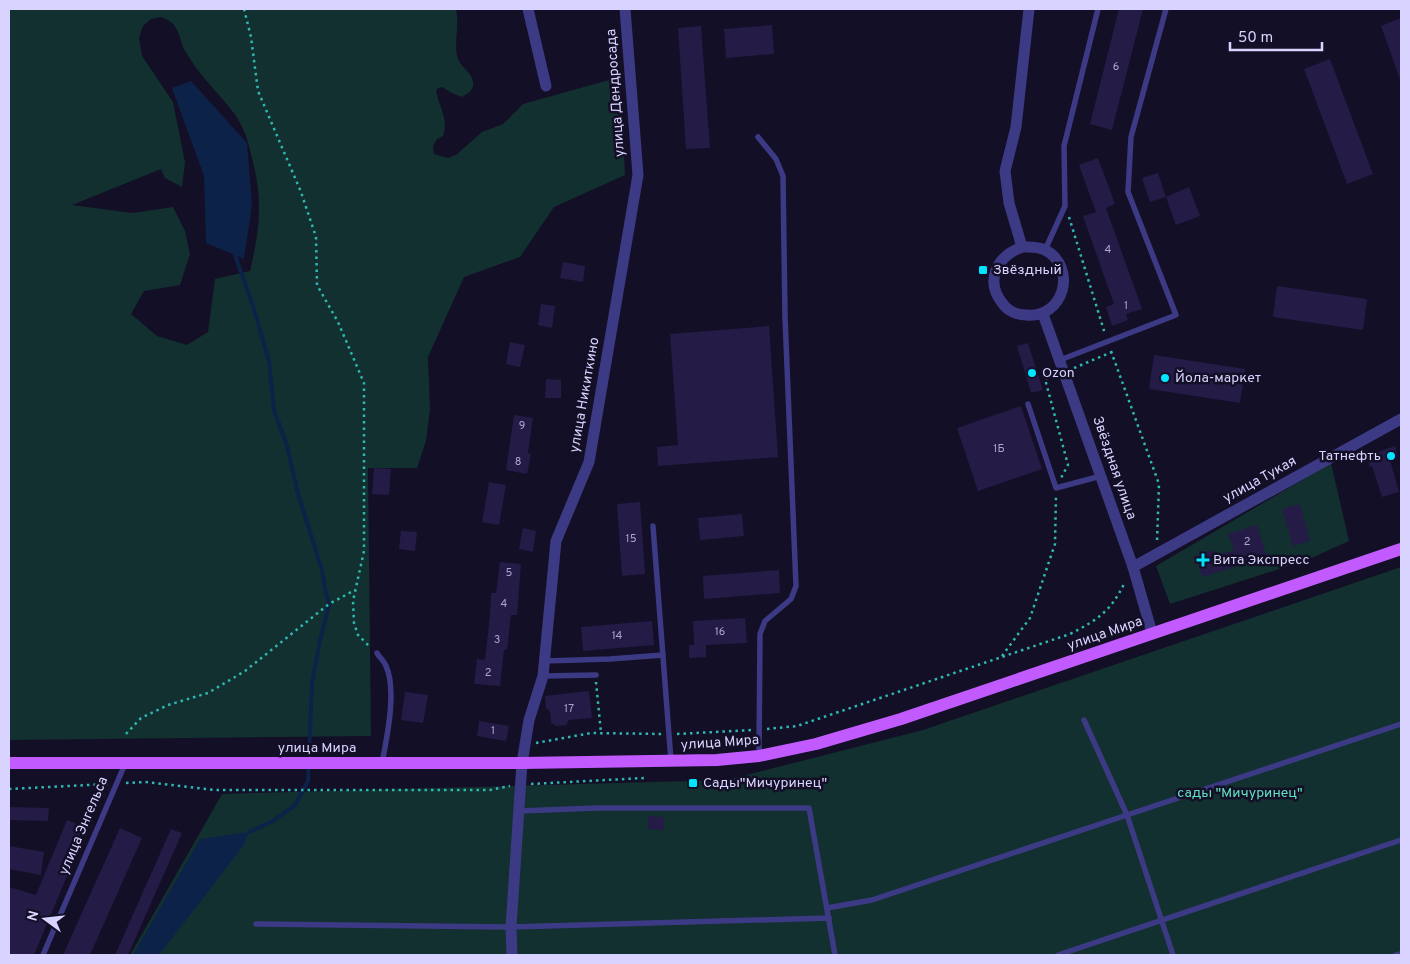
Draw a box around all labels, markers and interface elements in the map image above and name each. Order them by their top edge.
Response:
scale bar [1230,20,1322,52]
street label: улица Дендросада [603,28,629,158]
text: 50 m [1238,29,1273,48]
house number: 6 [1113,60,1119,74]
house number: 4 [1105,243,1112,257]
place label: Звёздный [993,262,1062,279]
marker: Звёздный [977,264,989,276]
house number: 1 [1124,299,1128,313]
street label: улица Никиткино [566,336,604,454]
place label: Ozon [1042,365,1075,382]
marker: Ozon [1026,367,1038,379]
place label: Йола-маркет [1175,369,1261,387]
marker: Йола-маркет [1159,372,1171,384]
street label: Звёздная улица [1088,414,1140,522]
house number: 9 [519,419,525,433]
house number: 1Б [993,442,1005,456]
place label: Татнефть [1319,448,1381,465]
marker: Татнефть [1385,450,1397,462]
street label: улица Тукая [1220,453,1300,507]
house number: 8 [515,455,521,469]
house number: 15 [626,532,637,546]
house number: 2 [1244,535,1250,549]
place label: Вита Экспресс [1213,552,1309,569]
marker: Вита Экспресс [1197,554,1209,566]
house number: 5 [506,566,513,580]
house number: 4 [501,597,508,611]
street label: улица Мира [1065,613,1145,655]
house number: 16 [715,625,725,639]
house number: 14 [612,629,623,643]
house number: 3 [494,633,500,647]
house number: 2 [485,666,491,680]
house number: 17 [564,702,574,716]
house number: 1 [491,724,495,738]
street label: улица Мира [680,732,760,754]
street label: улица Мира [278,740,356,757]
street label: улица Энгельса [56,774,112,878]
place label: Сады"Мичуринец" [703,775,827,792]
marker: Сады"Мичуринец" [687,777,699,789]
park label: сады "Мичуринец" [1177,785,1303,802]
north arrow [20,894,70,944]
text: N [24,909,43,923]

